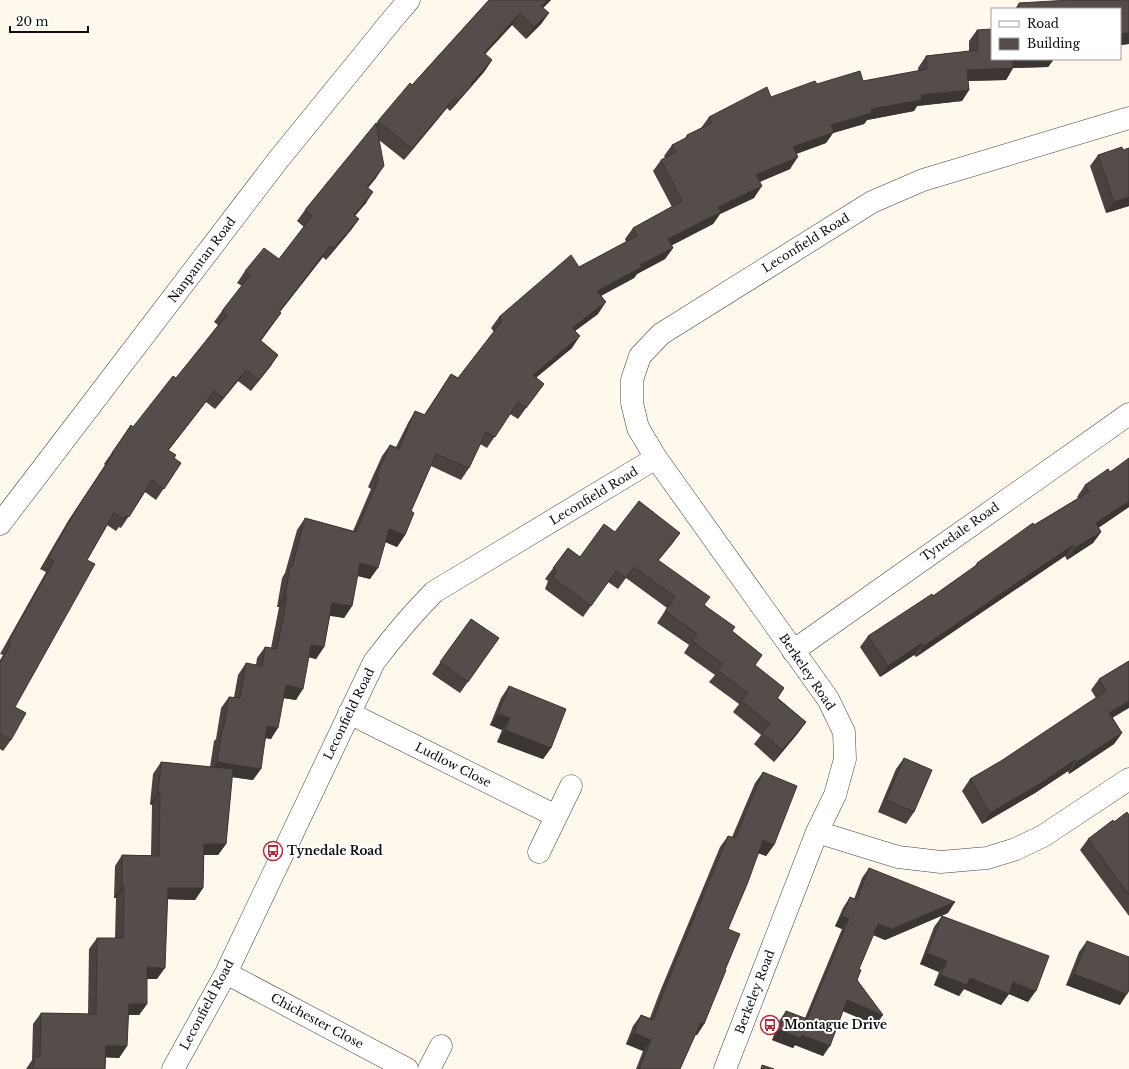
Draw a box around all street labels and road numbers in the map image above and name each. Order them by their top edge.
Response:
street label: Leconfield Road [759,210,852,275]
street label: Nanpantan Road [165,214,239,305]
street label: Leconfield Road [547,463,641,528]
street label: Tynedale Road [918,499,1002,564]
street label: Berkeley Road [776,631,838,713]
street label: Leconfield Road [320,665,377,762]
street label: Ludlow Close [413,739,494,790]
street label: Berkeley Road [732,948,777,1036]
street label: Leconfield Road [176,957,237,1053]
street label: Chichester Close [268,990,366,1051]

